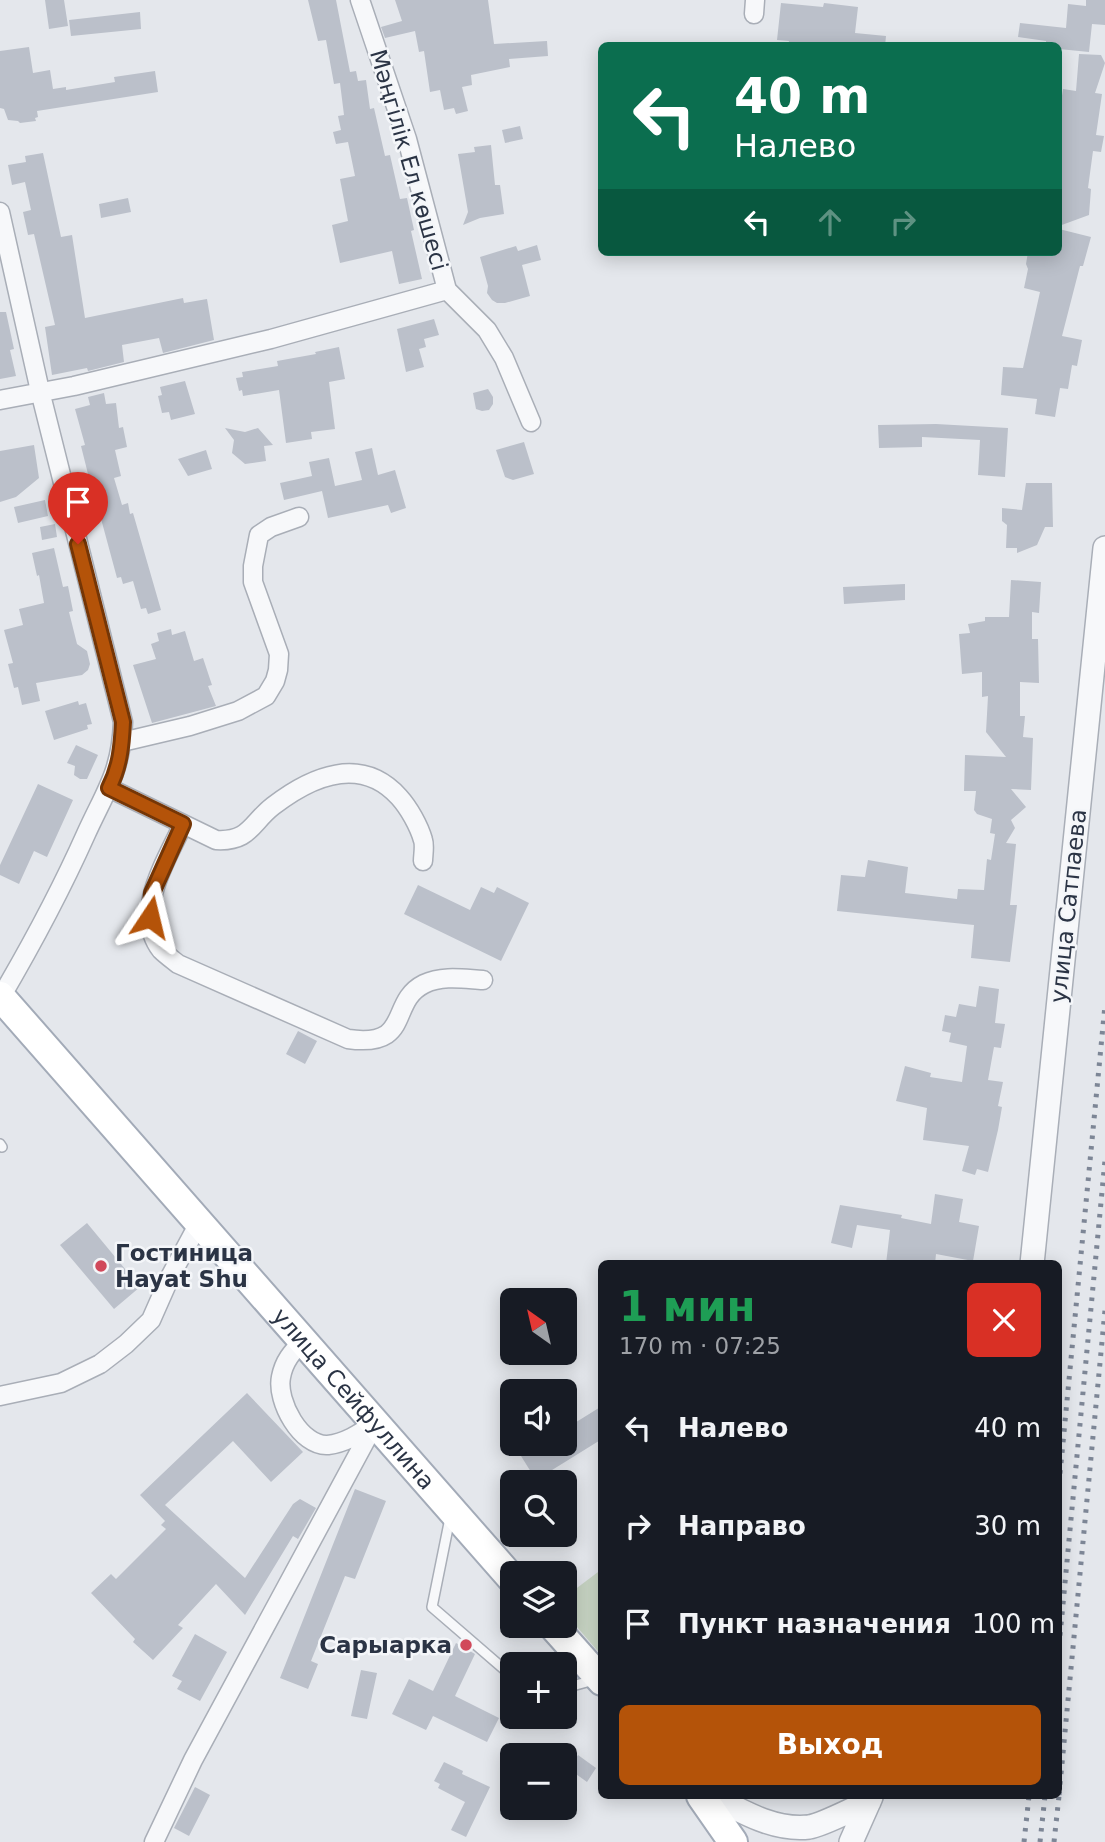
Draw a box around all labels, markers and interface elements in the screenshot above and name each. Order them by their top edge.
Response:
street label: Мәңгілік Ел көшесі [365,46,453,274]
text: 40 m [734,68,870,125]
icon: left [619,70,710,161]
text: Налево [734,127,856,165]
icon: left [738,203,776,241]
icon: ahead [811,203,849,241]
icon: right [884,203,922,241]
pin [48,472,108,544]
icon: arrive [59,483,97,521]
street label: улица Сатпаева [1045,808,1091,1004]
position arrow [113,880,187,954]
place label: Гостиница Hayat Shu [115,1240,253,1292]
marker: Гостиница Hayat Shu [93,1258,109,1274]
text: 1 мин [619,1282,756,1331]
button: close [967,1283,1041,1357]
north arrow [500,1288,578,1365]
map controls [500,1288,577,1820]
street label: улица Сейфуллина [267,1303,440,1495]
text: 170 m · 07:25 [619,1333,781,1359]
button: sound [500,1379,577,1456]
icon: left [619,1409,657,1447]
text: Налево [678,1413,788,1443]
text: 40 m [974,1413,1041,1443]
button: search [500,1470,577,1547]
icon: right [619,1507,657,1545]
text: Направо [678,1511,806,1541]
text: 30 m [974,1511,1041,1541]
button: layers [500,1561,577,1638]
icon: arrive [619,1605,657,1643]
text: Пункт назначения [678,1609,951,1639]
text: 100 m [972,1609,1055,1639]
place label: Сарыарка [319,1632,452,1658]
marker: Сарыарка [458,1637,474,1653]
button: + [500,1652,577,1729]
button: Выход [619,1705,1041,1785]
button: − [500,1743,577,1820]

